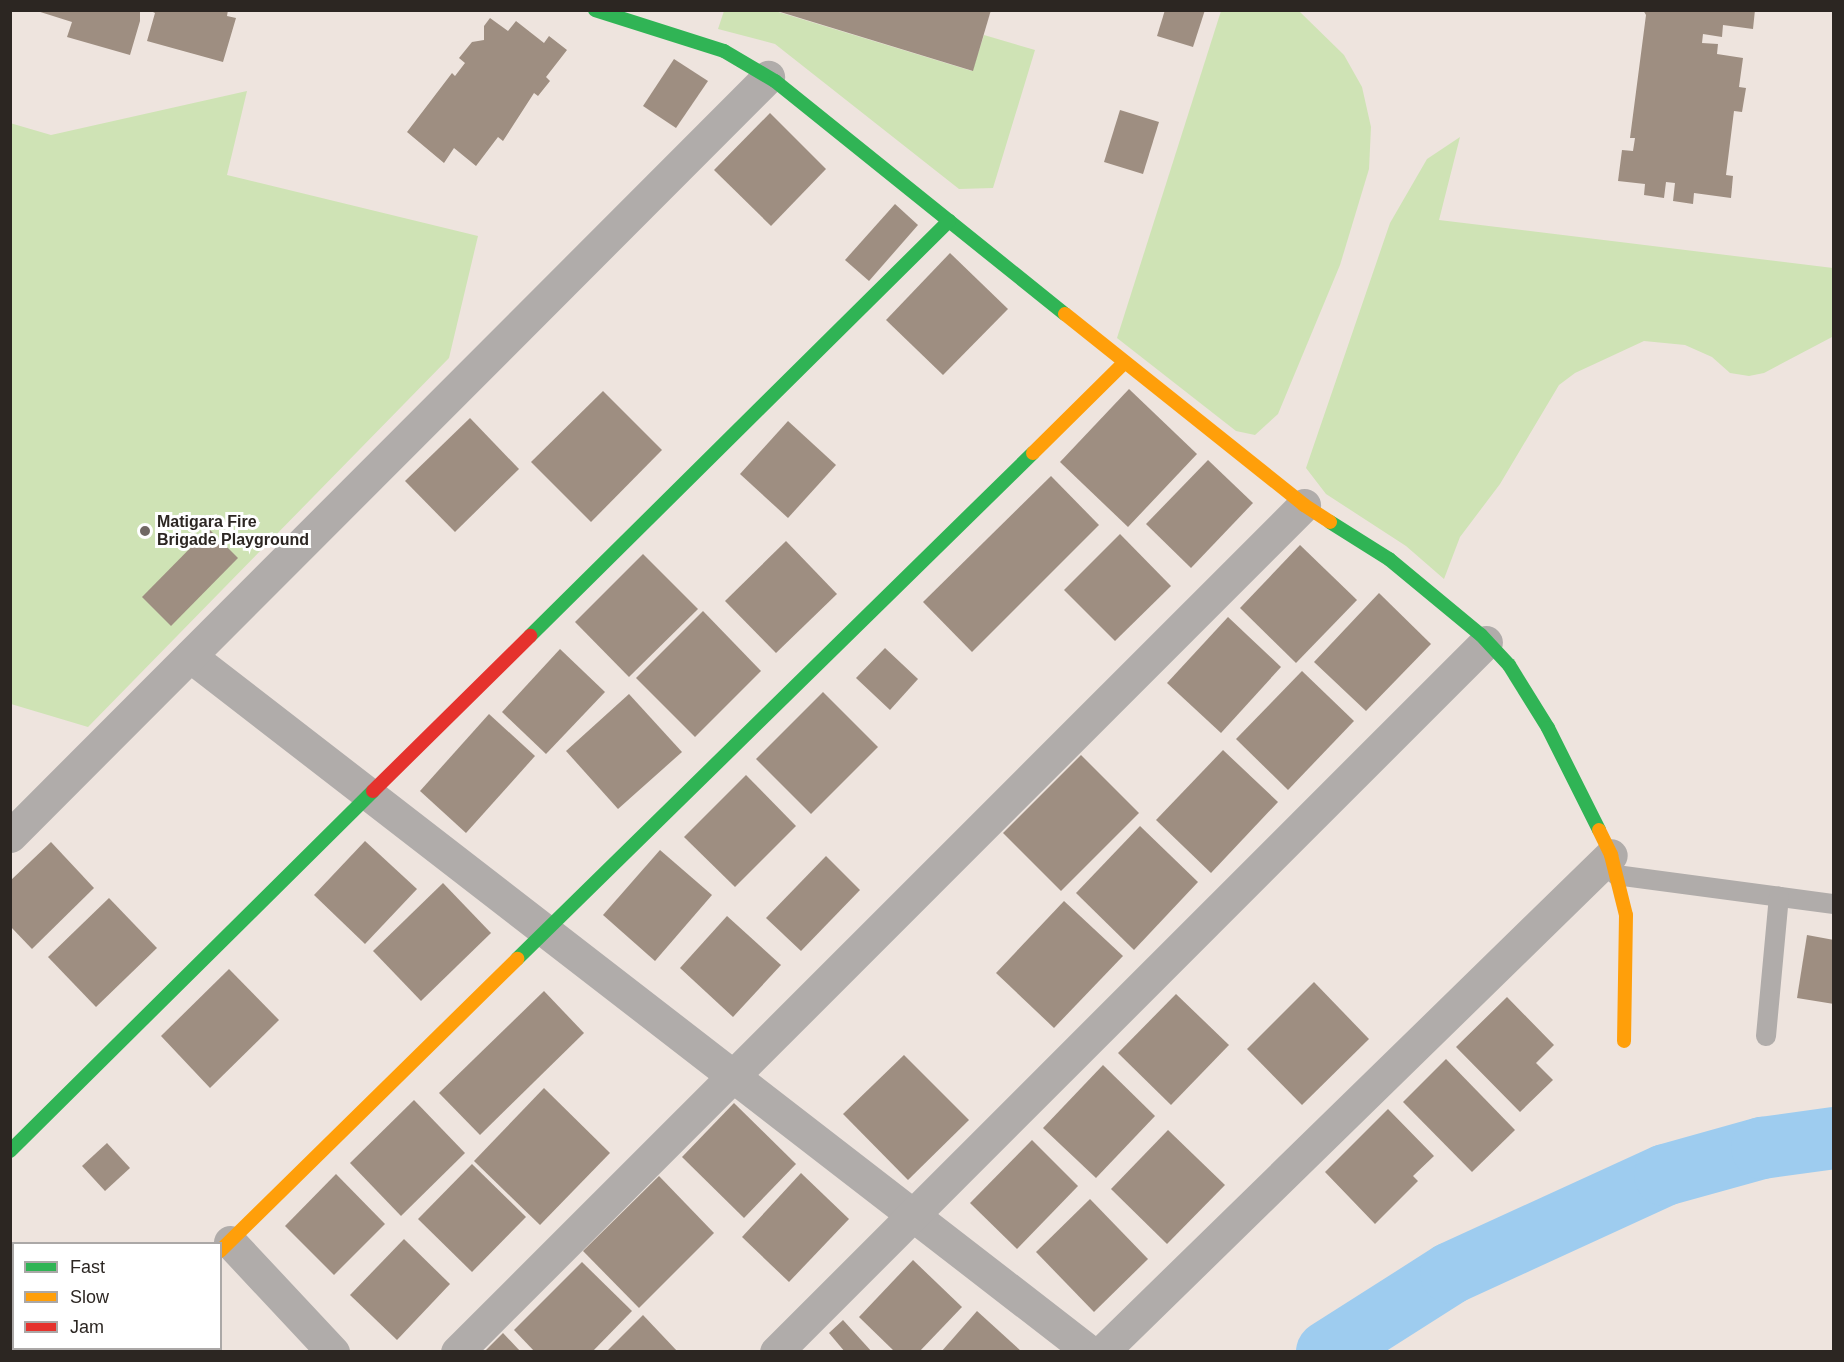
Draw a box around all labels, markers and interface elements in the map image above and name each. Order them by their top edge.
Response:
place label: Matigara Fire Brigade Playground [157,512,309,550]
marker: Matigara Fire Brigade Playground [138,524,152,538]
legend [12,1242,222,1350]
text: Fast [70,1257,105,1277]
text: Slow [70,1287,109,1307]
text: Jam [70,1317,104,1337]

